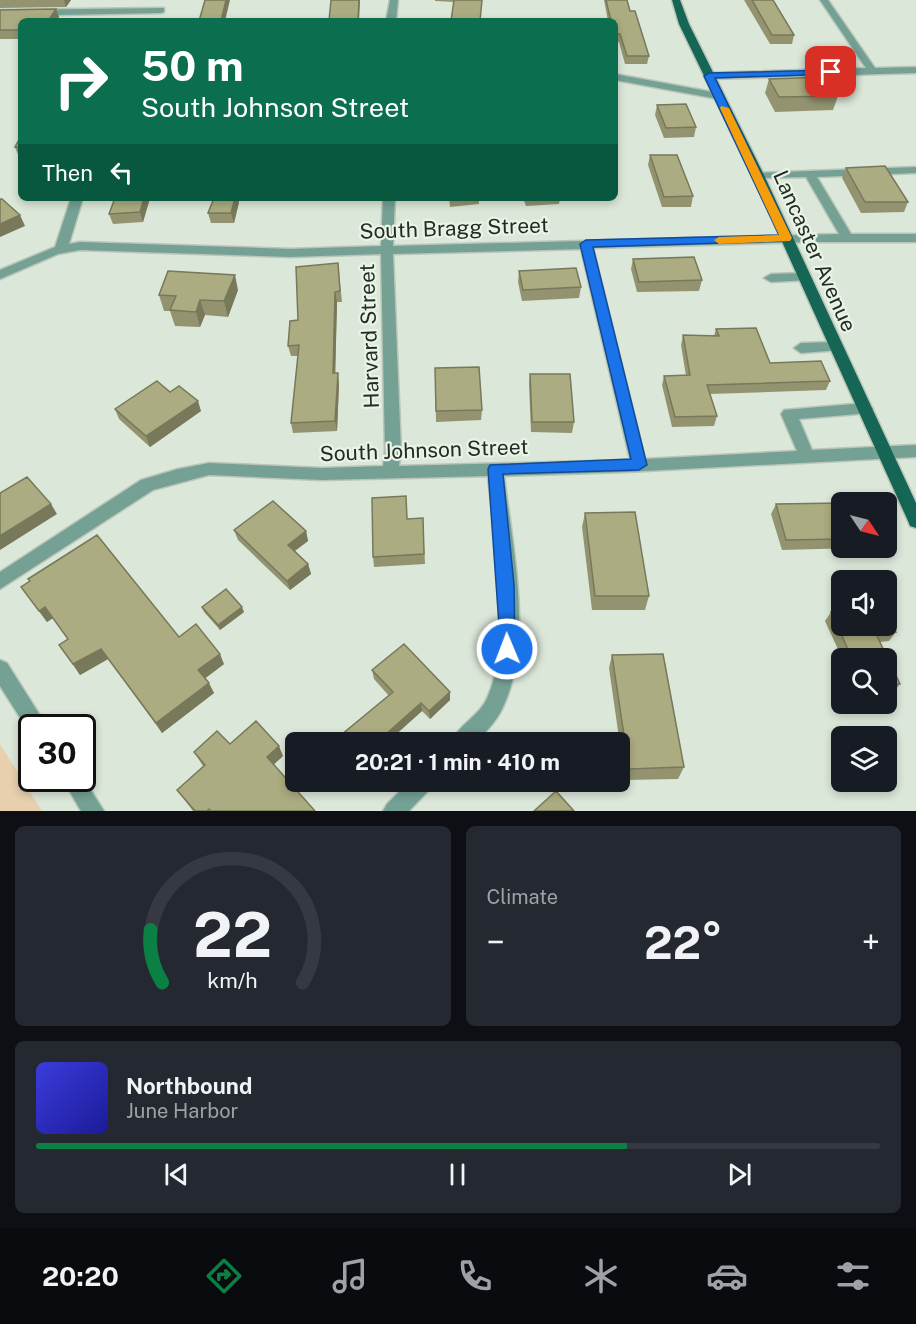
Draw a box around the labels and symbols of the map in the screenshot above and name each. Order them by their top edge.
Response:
pin [805,46,856,97]
street label: Lancaster Avenue [768,166,862,336]
street label: South Bragg Street [359,212,549,244]
street label: Harvard Street [354,263,384,409]
street label: South Johnson Street [319,434,529,466]
north arrow [831,492,897,558]
position arrow [475,617,539,681]
speed limit sign: 30 [18,714,96,792]

